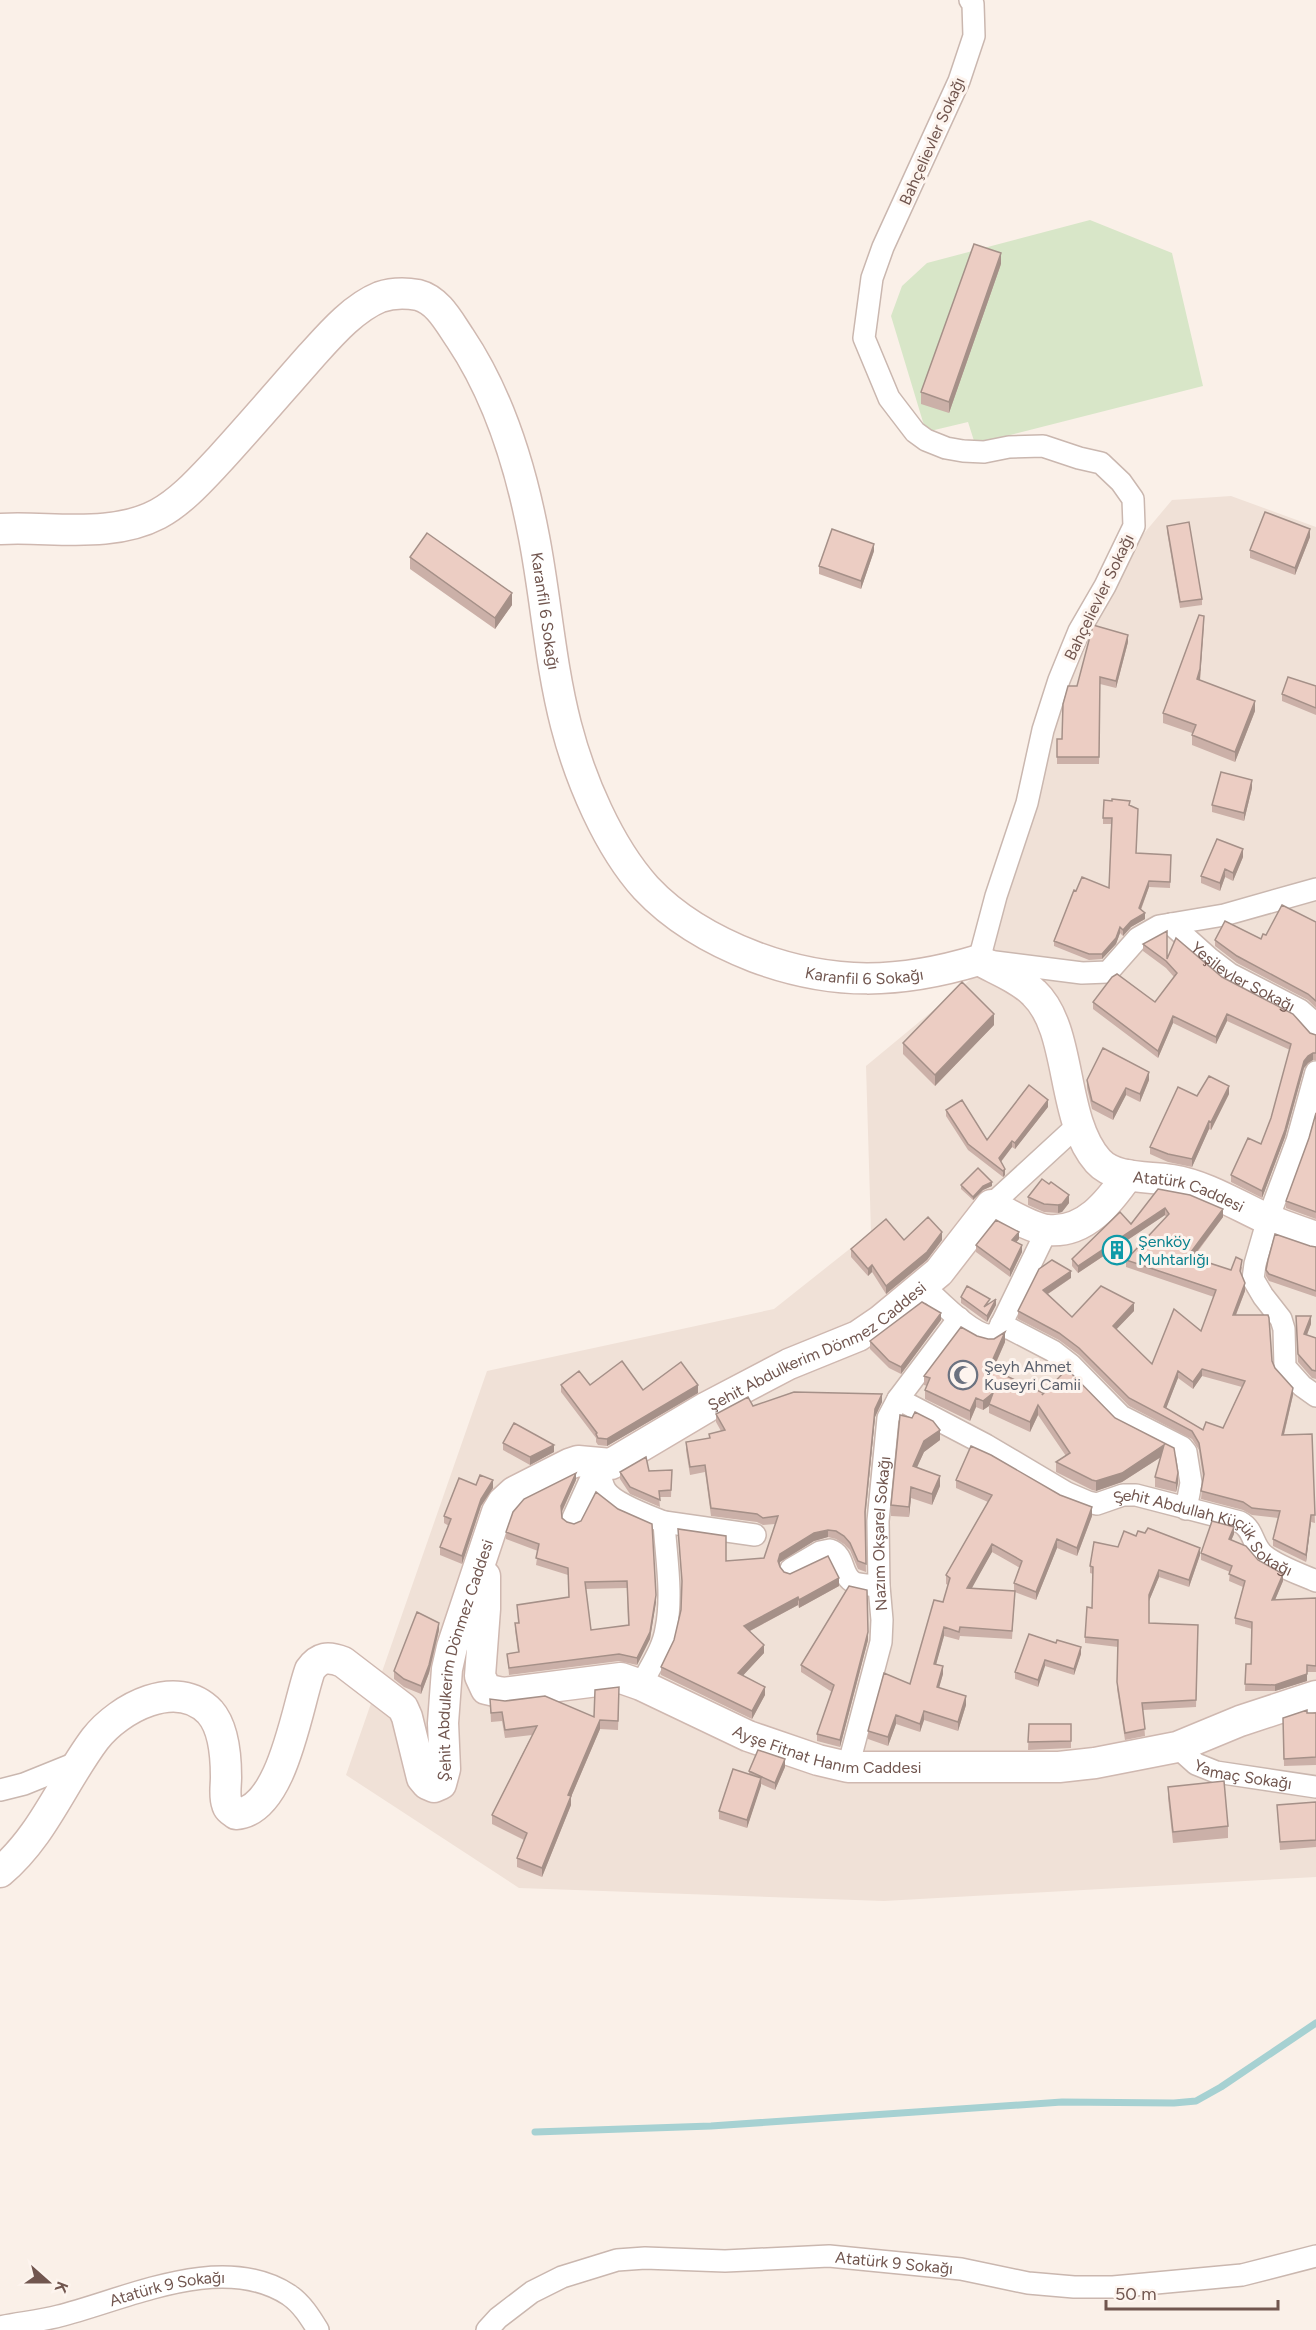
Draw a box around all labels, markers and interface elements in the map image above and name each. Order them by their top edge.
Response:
street label: Bahçelievler Sokağı [895,74,969,208]
street label: Bahçelievler Sokağı [1060,531,1138,663]
street label: Karanfil 6 Sokağı [527,551,564,671]
street label: Yeşilevler Sokağı [1187,937,1298,1015]
street label: Karanfil 6 Sokağı [804,963,925,988]
street label: Atatürk Caddesi [1132,1167,1248,1216]
place label: Şenköy Muhtarlığı [1138,1232,1209,1269]
building icon: Şenköy Muhtarlığı [1101,1234,1133,1266]
street label: Şehit Abdulkerim Dönmez Caddesi [704,1278,930,1414]
place label: Şeyh Ahmet Kuseyri Camii [984,1357,1081,1394]
mosque icon: Şeyh Ahmet Kuseyri Camii [947,1359,979,1391]
street label: Nazım Okşarel Sokağı [868,1455,894,1612]
street label: Şehit Abdullah Küçük Sokağı [1110,1485,1295,1580]
street label: Şehit Abdulkerim Dönmez Caddesi [433,1537,497,1783]
street label: Ayşe Fitnat Hanım Caddesi [730,1721,921,1777]
street label: Yamaç Sokağı [1191,1755,1293,1793]
street label: Atatürk 9 Sokağı [835,2247,954,2278]
north arrow [18,2252,78,2312]
street label: Atatürk 9 Sokağı [107,2267,225,2310]
scale bar [1106,2273,1278,2311]
text: K [51,2279,72,2296]
text: 50 m [1115,2283,1157,2305]

